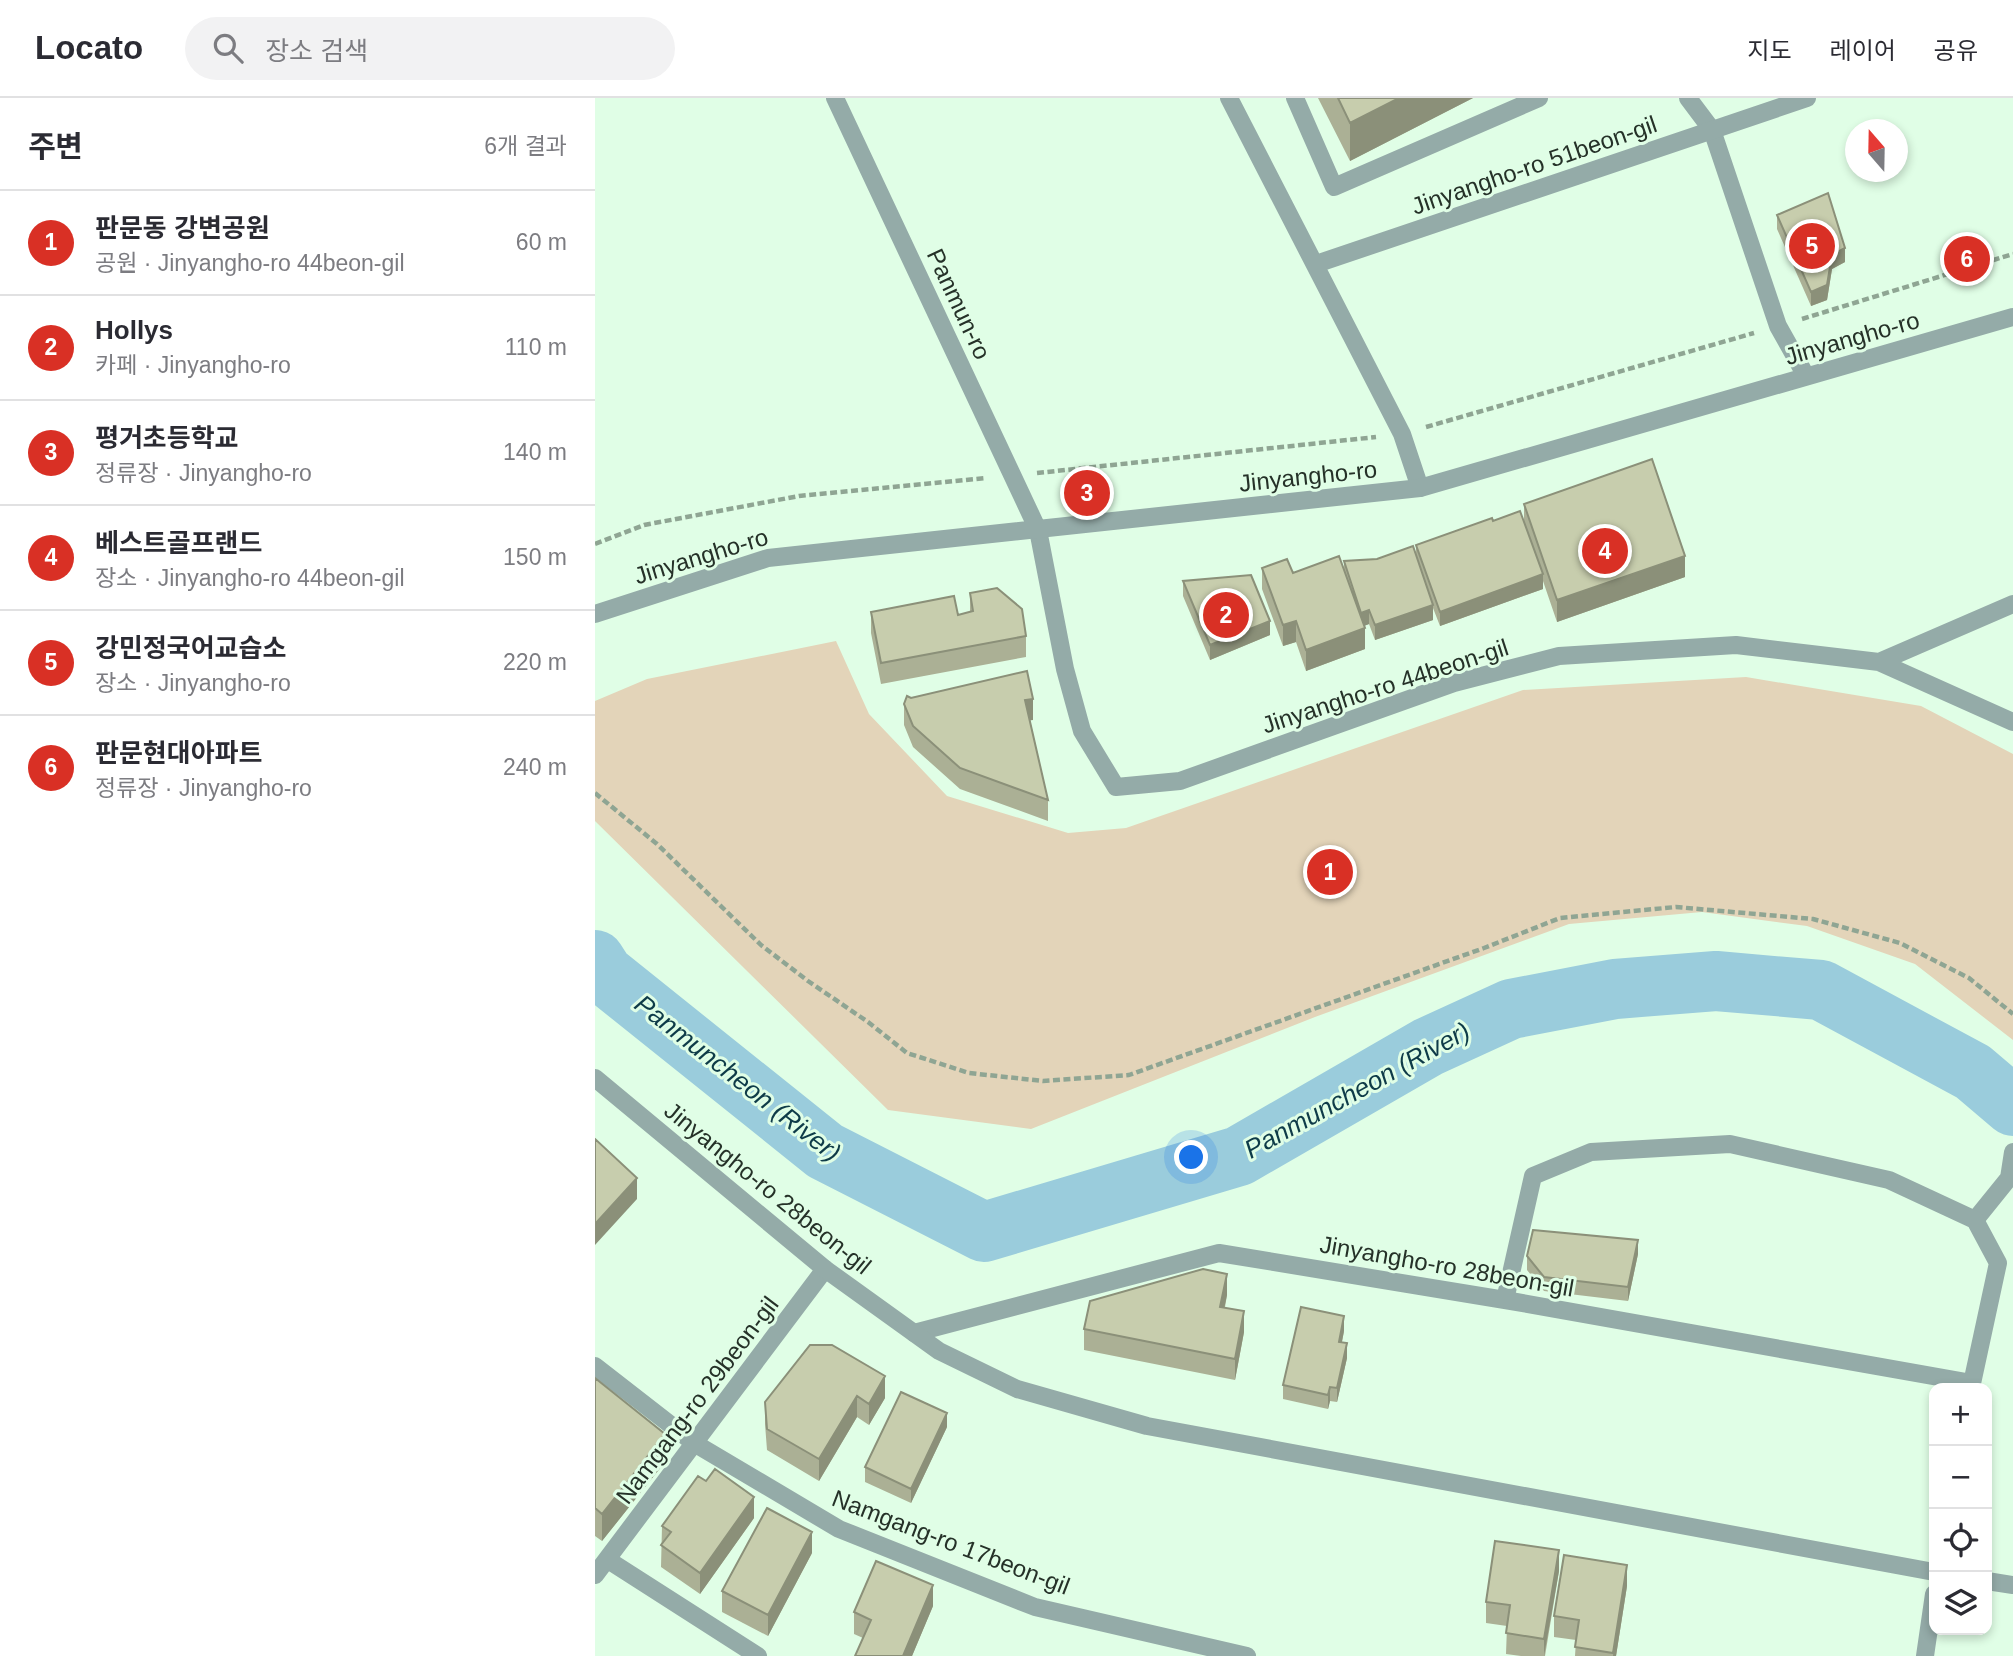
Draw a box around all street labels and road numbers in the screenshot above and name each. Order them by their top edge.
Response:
street label: Jinyangho-ro 51beon-gil [1408,110,1660,220]
street label: Panmun-ro [922,244,996,364]
street label: Jinyangho-ro [1782,306,1922,370]
street label: Jinyangho-ro [1238,455,1378,497]
street label: Jinyangho-ro [631,523,771,589]
street label: Jinyangho-ro 44beon-gil [1258,633,1512,739]
street label: Jinyangho-ro 28beon-gil [659,1096,877,1280]
street label: Jinyangho-ro 28beon-gil [1318,1230,1576,1302]
street label: Namgang-ro 29beon-gil [610,1291,784,1509]
street label: Namgang-ro 17beon-gil [828,1484,1074,1600]

